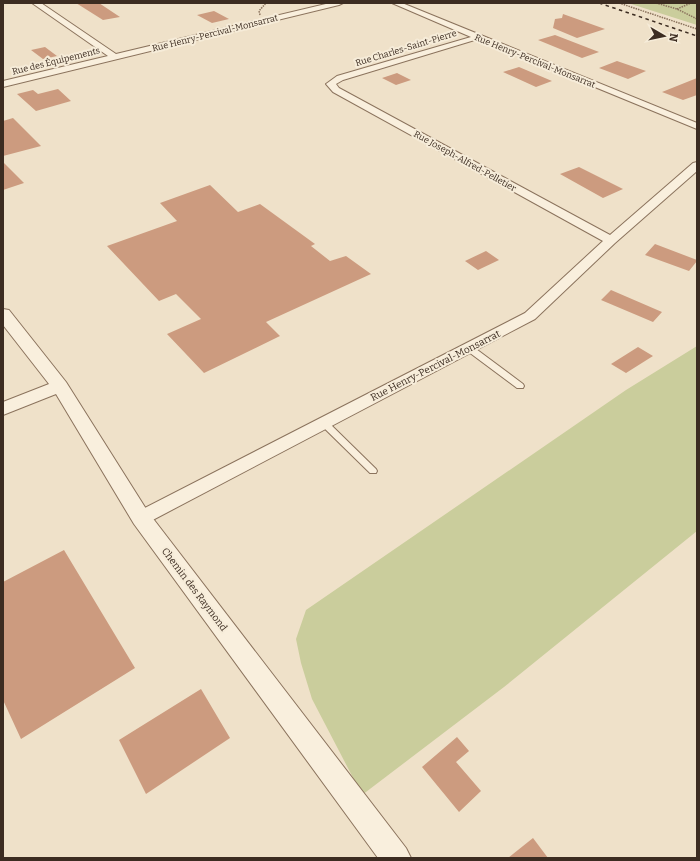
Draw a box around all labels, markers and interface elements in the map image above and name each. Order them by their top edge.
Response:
street label: Rue Henry-Percival-Monsarrat [151,12,280,53]
north arrow [644,16,684,56]
street label: Rue Charles-Saint-Pierre [354,28,458,68]
street label: Rue Henry-Percival-Monsarrat [473,32,598,90]
text: N [666,32,680,43]
street label: Rue des Équipements [10,43,101,77]
street label: Rue Joseph-Alfred-Pelletier [412,129,518,193]
street label: Rue Henry-Percival-Monsarrat [369,328,503,404]
street label: Chemin des Raymond [159,546,229,634]

